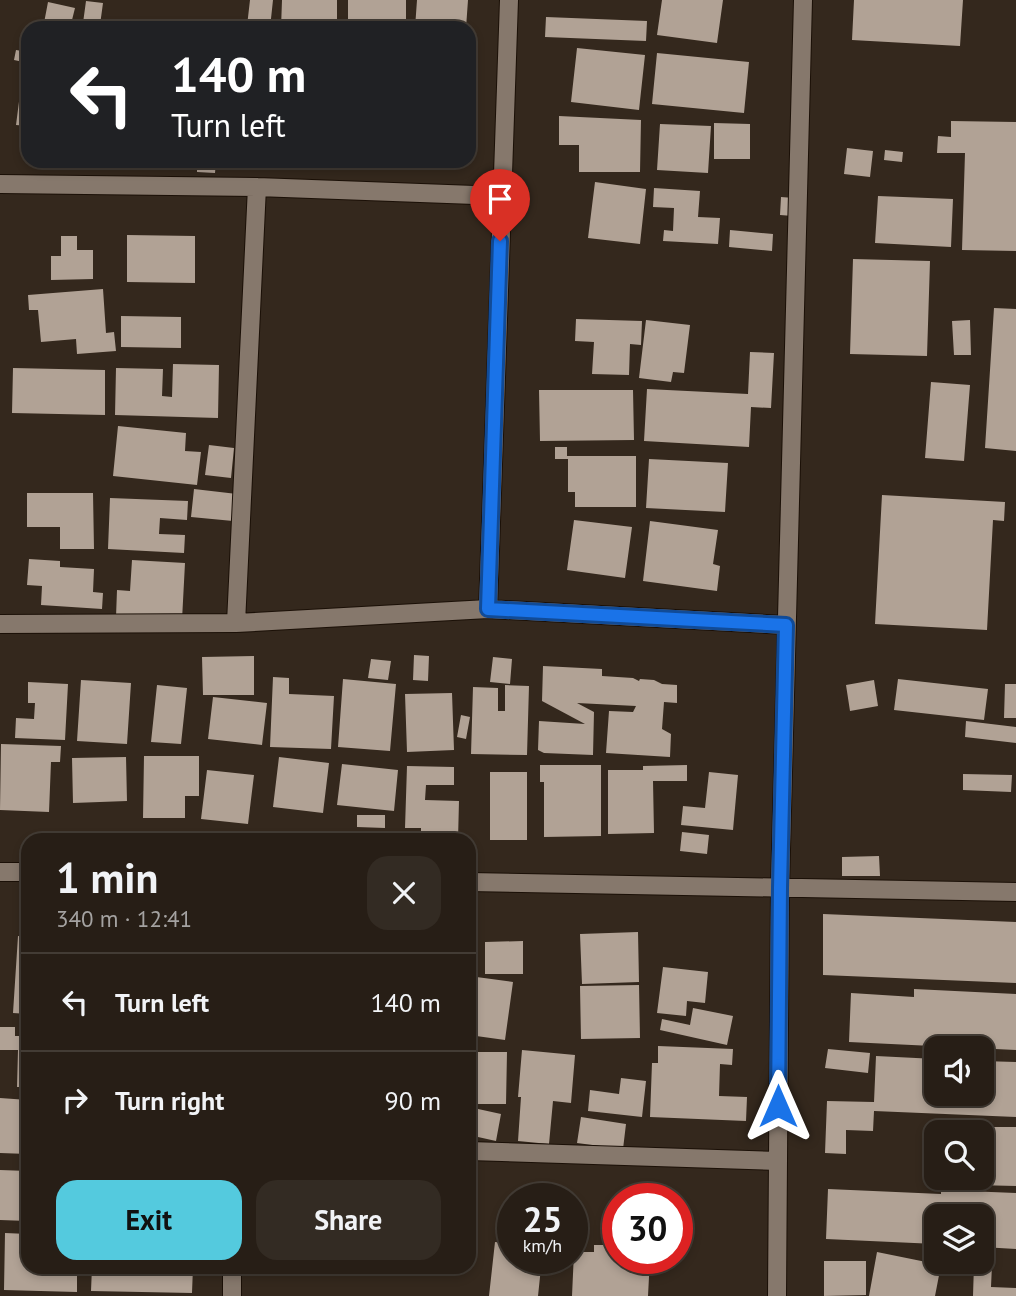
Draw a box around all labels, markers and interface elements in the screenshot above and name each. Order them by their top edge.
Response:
text: 140 m [171,42,306,106]
icon: left [56,49,147,140]
text: Turn left [171,104,286,146]
pin [470,169,530,241]
icon: arrive [481,180,519,218]
text: 1 min [56,850,158,905]
button: close [367,856,441,930]
text: 340 m · 12:41 [56,904,192,933]
icon: left [56,983,94,1021]
text: Turn left [115,986,209,1019]
text: 140 m [370,986,441,1019]
map controls [924,1036,994,1274]
button: sound [924,1036,994,1106]
position arrow [741,1069,815,1143]
icon: right [56,1081,94,1119]
text: Turn right [115,1084,224,1117]
text: 90 m [385,1084,441,1117]
button: search [924,1120,994,1190]
button: Exit [56,1180,242,1260]
button: Share [256,1180,441,1260]
speed limit sign: 30 [602,1183,693,1274]
text: 25 [523,1196,562,1242]
button: layers [924,1204,994,1274]
text: km/h [523,1234,562,1257]

